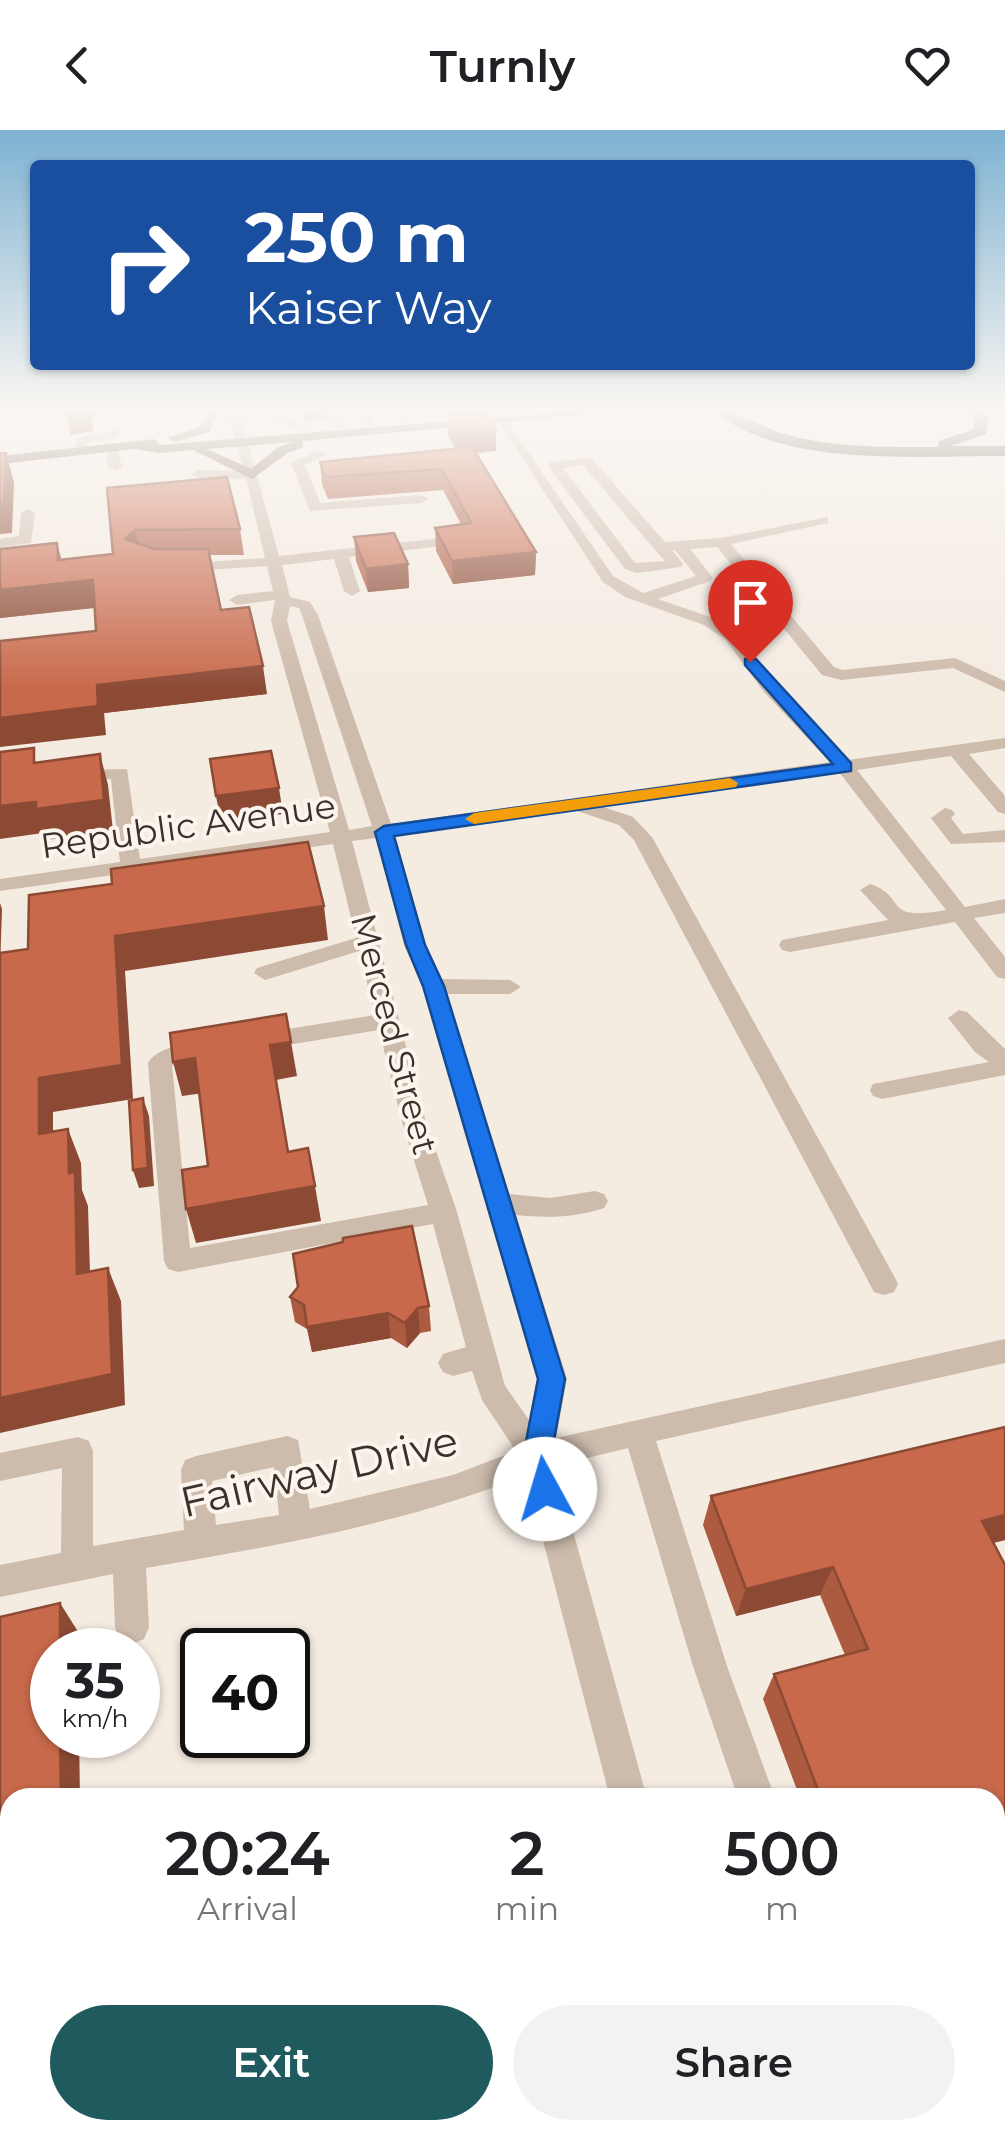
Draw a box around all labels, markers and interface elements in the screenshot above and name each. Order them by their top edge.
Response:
icon: back [50,38,105,93]
text: Turnly [430,38,575,93]
icon: heart [900,38,955,93]
text: 250 m [245,194,469,280]
icon: right [80,200,210,330]
text: Kaiser Way [245,280,492,335]
pin [708,560,793,663]
icon: arrive [723,575,778,630]
street label: Republic Avenue [38,784,338,867]
street label: Merced Street [342,909,447,1159]
street label: Fairway Drive [175,1414,463,1528]
position arrow [493,1437,597,1541]
speed limit sign: 40 [180,1628,310,1758]
text: 35 [66,1650,124,1711]
text: km/h [62,1703,128,1733]
text: 20:24 [165,1817,330,1890]
text: 2 [509,1817,544,1890]
text: 500 [724,1817,840,1890]
text: Arrival [197,1889,298,1928]
text: min [495,1889,559,1928]
text: m [765,1889,799,1928]
button: Exit [50,2005,493,2120]
button: Share [513,2005,955,2120]

